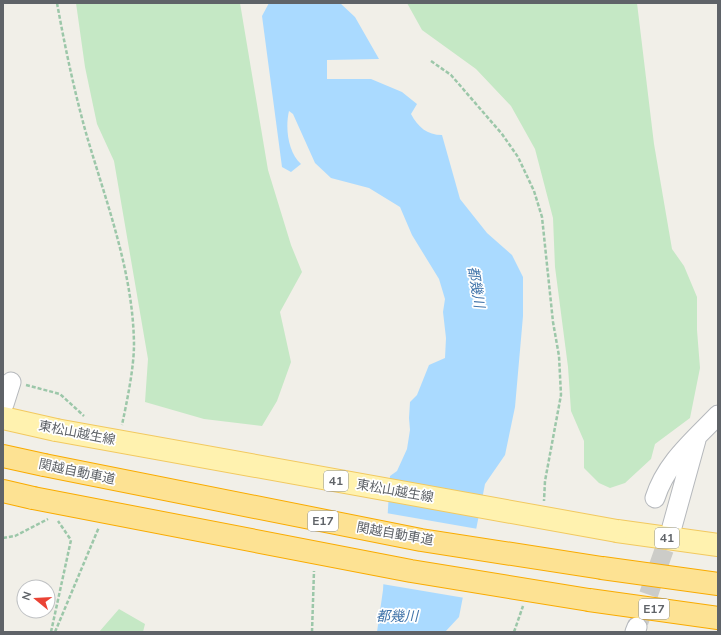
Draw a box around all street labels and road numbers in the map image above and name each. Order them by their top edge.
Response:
street label: 東松山越生線 [37,417,117,449]
street label: 関越自動車道 [37,455,117,489]
road number: 41 [324,471,348,491]
street label: 東松山越生線 [355,475,435,507]
road number: E17 [308,511,338,531]
street label: 関越自動車道 [355,518,435,550]
road number: 41 [655,528,679,548]
road number: E17 [639,599,669,619]

